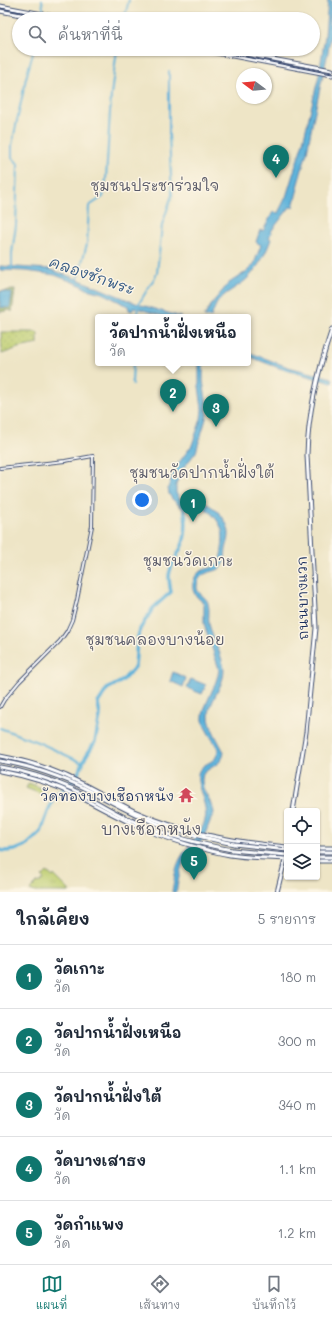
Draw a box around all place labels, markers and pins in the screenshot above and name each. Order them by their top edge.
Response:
pin: 4 [263,145,289,178]
pin: 2 [160,379,186,412]
pin: 3 [203,394,229,427]
pin: 1 [180,489,206,522]
place label: วัดทองบางเชือกหนัง [40,786,174,805]
temple icon: วัดทองบางเชือกหนัง [177,786,195,804]
pin: 5 [181,847,207,880]

